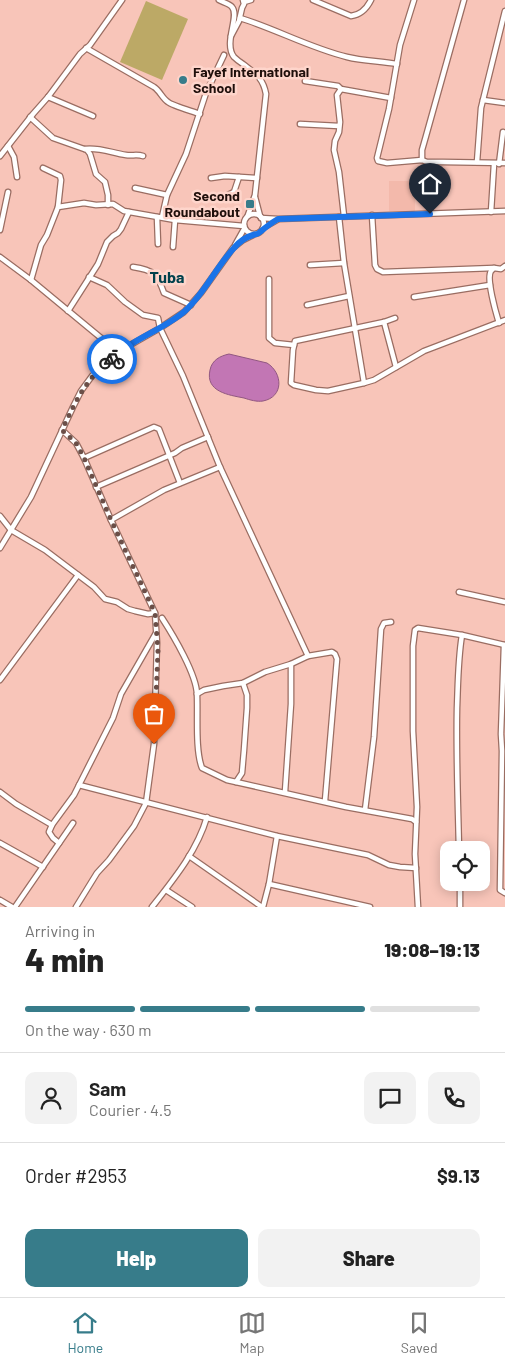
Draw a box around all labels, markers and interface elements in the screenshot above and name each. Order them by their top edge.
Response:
place label: Fayef International School [193,63,309,96]
marker: Fayef International School [177,74,189,86]
pin [409,163,451,214]
icon: home [416,170,444,198]
place label: Second Roundabout [165,187,240,220]
marker: Second Roundabout [244,198,256,210]
district label: Tuba [150,267,184,286]
courier [87,334,137,384]
icon: bike [98,345,126,373]
pin [133,693,175,744]
icon: bag [140,700,168,728]
map controls [440,841,490,891]
button: locate [440,841,490,891]
text: Arriving in [25,921,95,940]
text: 19:08–19:13 [384,938,480,961]
text: 4 min [25,940,104,978]
text: On the way · 630 m [25,1020,151,1039]
button: person [25,1072,77,1124]
button: chat [364,1072,416,1124]
button: phone [428,1072,480,1124]
text: Sam [89,1077,126,1100]
text: Courier · 4.5 [89,1100,172,1119]
text: Order #2953 [25,1164,127,1187]
text: $9.13 [437,1164,480,1187]
button: Help [25,1229,248,1287]
button: Share [258,1229,480,1287]
tab: Home [67,1309,103,1356]
tab: Map [238,1309,266,1356]
tab: Saved [401,1309,438,1356]

